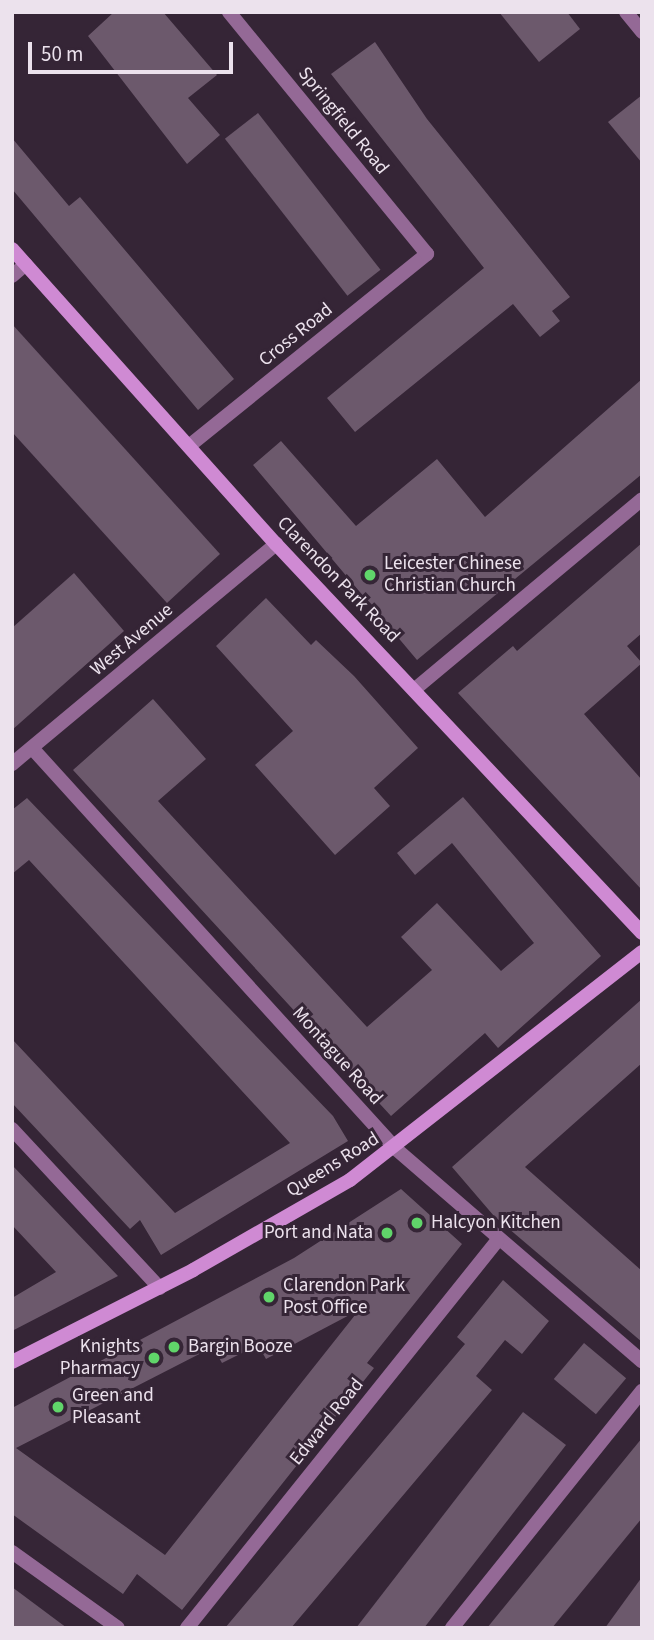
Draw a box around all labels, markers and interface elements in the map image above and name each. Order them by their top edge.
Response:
scale bar [32,28,236,72]
text: 50 m [41,39,83,69]
street label: Springfield Road [293,63,393,179]
street label: Cross Road [255,298,337,372]
street label: Clarendon Park Road [272,512,404,648]
place label: Leicester Chinese Christian Church [384,553,521,597]
marker: Leicester Chinese Christian Church [362,567,378,583]
street label: West Avenue [86,599,178,681]
street label: Montague Road [287,1002,387,1110]
street label: Queens Road [283,1128,383,1202]
place label: Halcyon Kitchen [431,1212,561,1234]
marker: Halcyon Kitchen [409,1215,425,1231]
place label: Port and Nata [264,1222,373,1244]
marker: Port and Nata [379,1225,395,1241]
place label: Clarendon Park Post Office [283,1275,405,1319]
marker: Clarendon Park Post Office [261,1289,277,1305]
place label: Knights Pharmacy [60,1336,140,1380]
place label: Bargin Booze [188,1336,293,1358]
marker: Bargin Booze [166,1339,182,1355]
marker: Knights Pharmacy [146,1350,162,1366]
street label: Edward Road [285,1374,369,1470]
place label: Green and Pleasant [72,1385,154,1429]
marker: Green and Pleasant [50,1399,66,1415]

